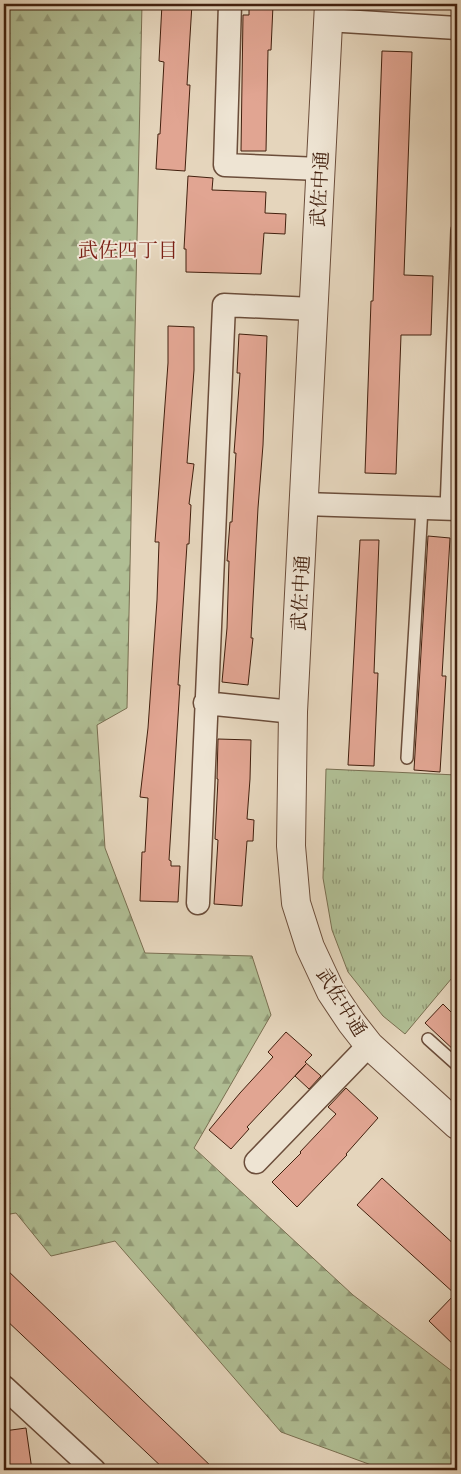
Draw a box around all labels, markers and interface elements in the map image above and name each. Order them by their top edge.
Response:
street label: 武佐中通 [306,150,337,228]
district label: 武佐四丁目 [78,238,178,267]
street label: 武佐中通 [287,554,318,632]
street label: 武佐中通 [308,964,371,1043]

